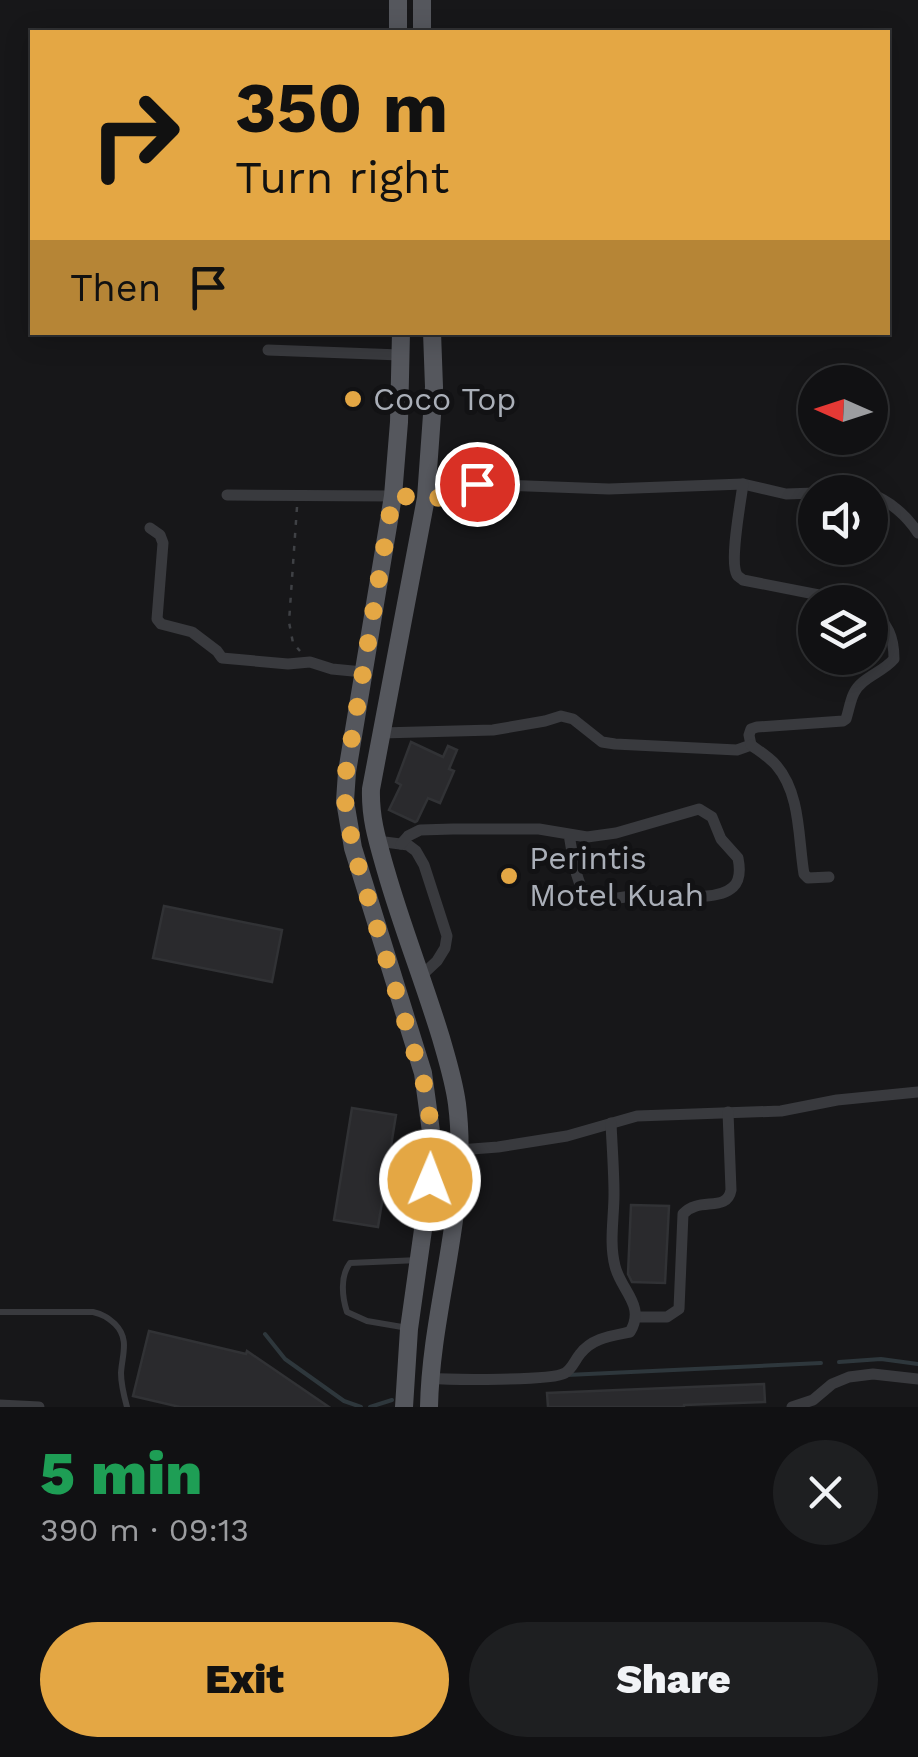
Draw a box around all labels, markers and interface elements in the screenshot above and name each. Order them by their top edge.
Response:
text: 350 m [235,67,448,149]
icon: right [70,70,200,200]
text: Turn right [235,151,449,204]
icon: arrive [181,260,236,315]
text: Then [70,266,161,310]
north arrow [798,365,888,455]
map controls [798,365,888,675]
place label: Coco Top [373,380,516,418]
marker: Coco Top [342,388,364,410]
pin [435,442,520,527]
icon: arrive [450,457,505,512]
button: sound [798,475,888,565]
button: layers [798,585,888,675]
place label: Perintis Motel Kuah [529,839,704,914]
marker: Perintis Motel Kuah [498,865,520,887]
position arrow [378,1128,482,1232]
text: 5 min [40,1438,202,1509]
button: close [773,1440,878,1545]
text: 390 m · 09:13 [40,1511,249,1549]
button: Exit [40,1622,449,1737]
button: Share [469,1622,878,1737]

